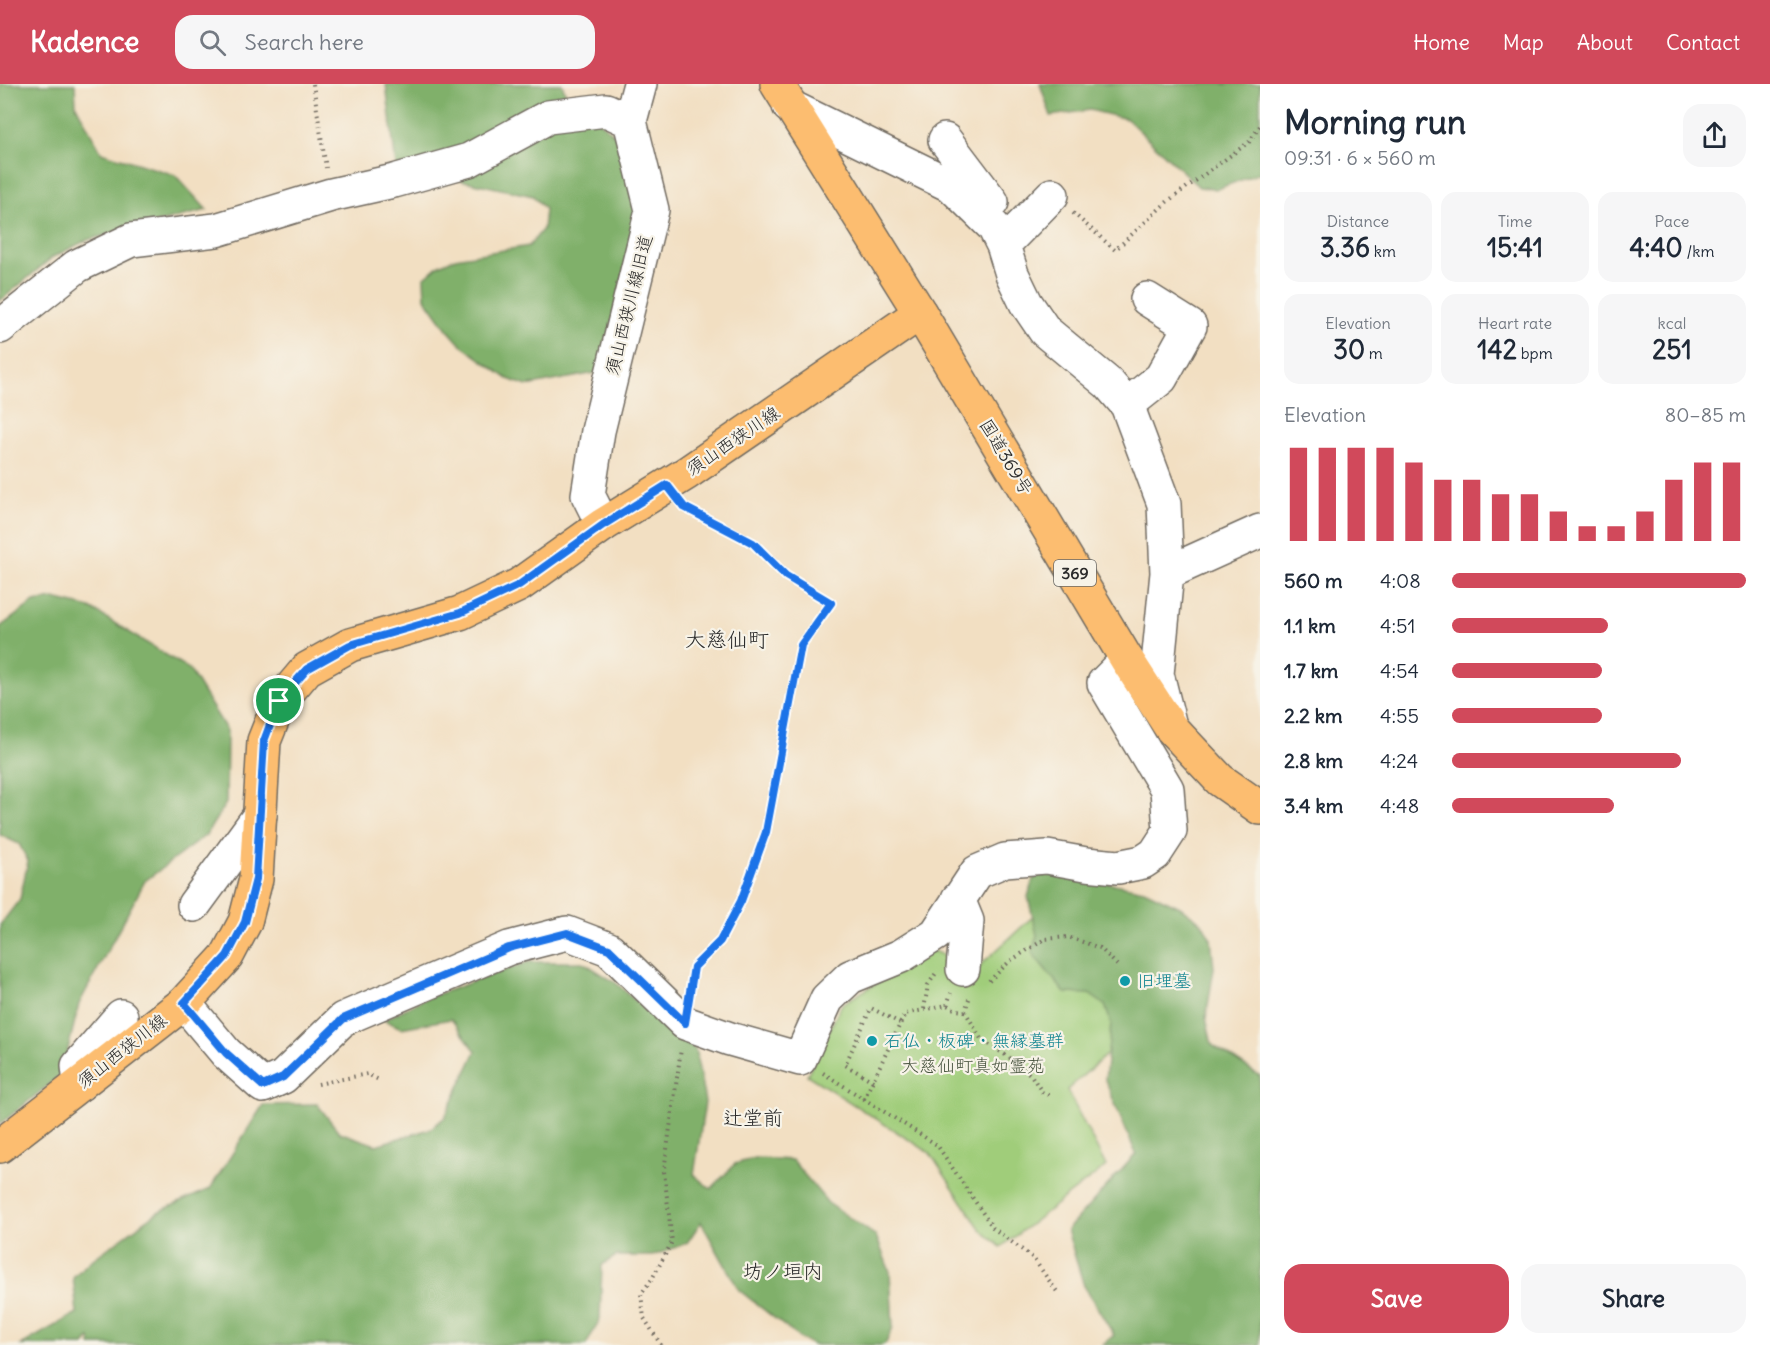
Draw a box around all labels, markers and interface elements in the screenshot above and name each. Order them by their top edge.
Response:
search box [175,15,595,69]
text: Kadence [30,24,139,60]
icon: search [196,26,229,59]
text: Search here [244,28,364,56]
text: Home [1413,29,1470,56]
text: Map [1503,29,1544,56]
text: About [1577,29,1633,56]
text: Contact [1666,29,1740,56]
text: Morning run [1284,101,1466,143]
button: share [1683,104,1746,167]
text: 09:31 · 6 × 560 m [1284,145,1436,170]
text: Distance [1327,211,1389,231]
text: Time [1498,211,1532,231]
text: Pace [1655,211,1689,231]
text: 3.36 [1320,231,1370,264]
text: 15:41 [1487,231,1543,264]
text: 4:40 [1630,231,1683,264]
street label: 須山西狭川線旧道 [600,232,657,378]
text: km [1370,241,1396,261]
text: /km [1683,241,1714,261]
text: Elevation [1325,313,1391,333]
text: Heart rate [1478,313,1552,333]
text: kcal [1658,313,1686,333]
text: 30 [1333,333,1365,366]
text: 142 [1477,333,1517,366]
text: 251 [1652,333,1692,366]
text: m [1365,343,1383,363]
text: bpm [1517,343,1553,363]
street label: 須山西狭川線 [682,401,784,480]
text: Elevation [1284,402,1366,427]
text: 80–85 m [1665,402,1746,427]
street label: 国道369号 [975,414,1038,499]
road number: 369 [1054,560,1096,586]
text: 560 m [1284,568,1343,593]
text: 4:08 [1380,568,1421,593]
text: 1.1 km [1284,613,1336,638]
text: 4:51 [1380,613,1416,638]
district label: 大慈仙町 [685,626,769,653]
text: 1.7 km [1284,658,1338,683]
text: 4:54 [1380,658,1419,683]
pin [253,675,304,726]
icon: arrive [262,684,295,717]
text: 2.2 km [1284,703,1343,728]
text: 4:55 [1380,703,1419,728]
text: 2.8 km [1284,748,1343,773]
text: 4:24 [1380,748,1418,773]
text: 3.4 km [1284,793,1343,818]
text: 4:48 [1380,793,1419,818]
place label: 旧埋墓 [1137,969,1191,992]
marker: 旧埋墓 [1118,974,1132,988]
street label: 須山西狭川線 [72,1008,171,1093]
place label: 石仏・板碑・無縁墓群 [884,1029,1064,1052]
marker: 石仏・板碑・無縁墓群 [865,1034,879,1048]
park label: 大慈仙町真如霊苑 [901,1054,1045,1077]
district label: 辻堂前 [723,1105,783,1130]
district label: 坊ノ垣内 [743,1258,823,1283]
button: Save [1284,1264,1509,1333]
button: Share [1521,1264,1746,1333]

